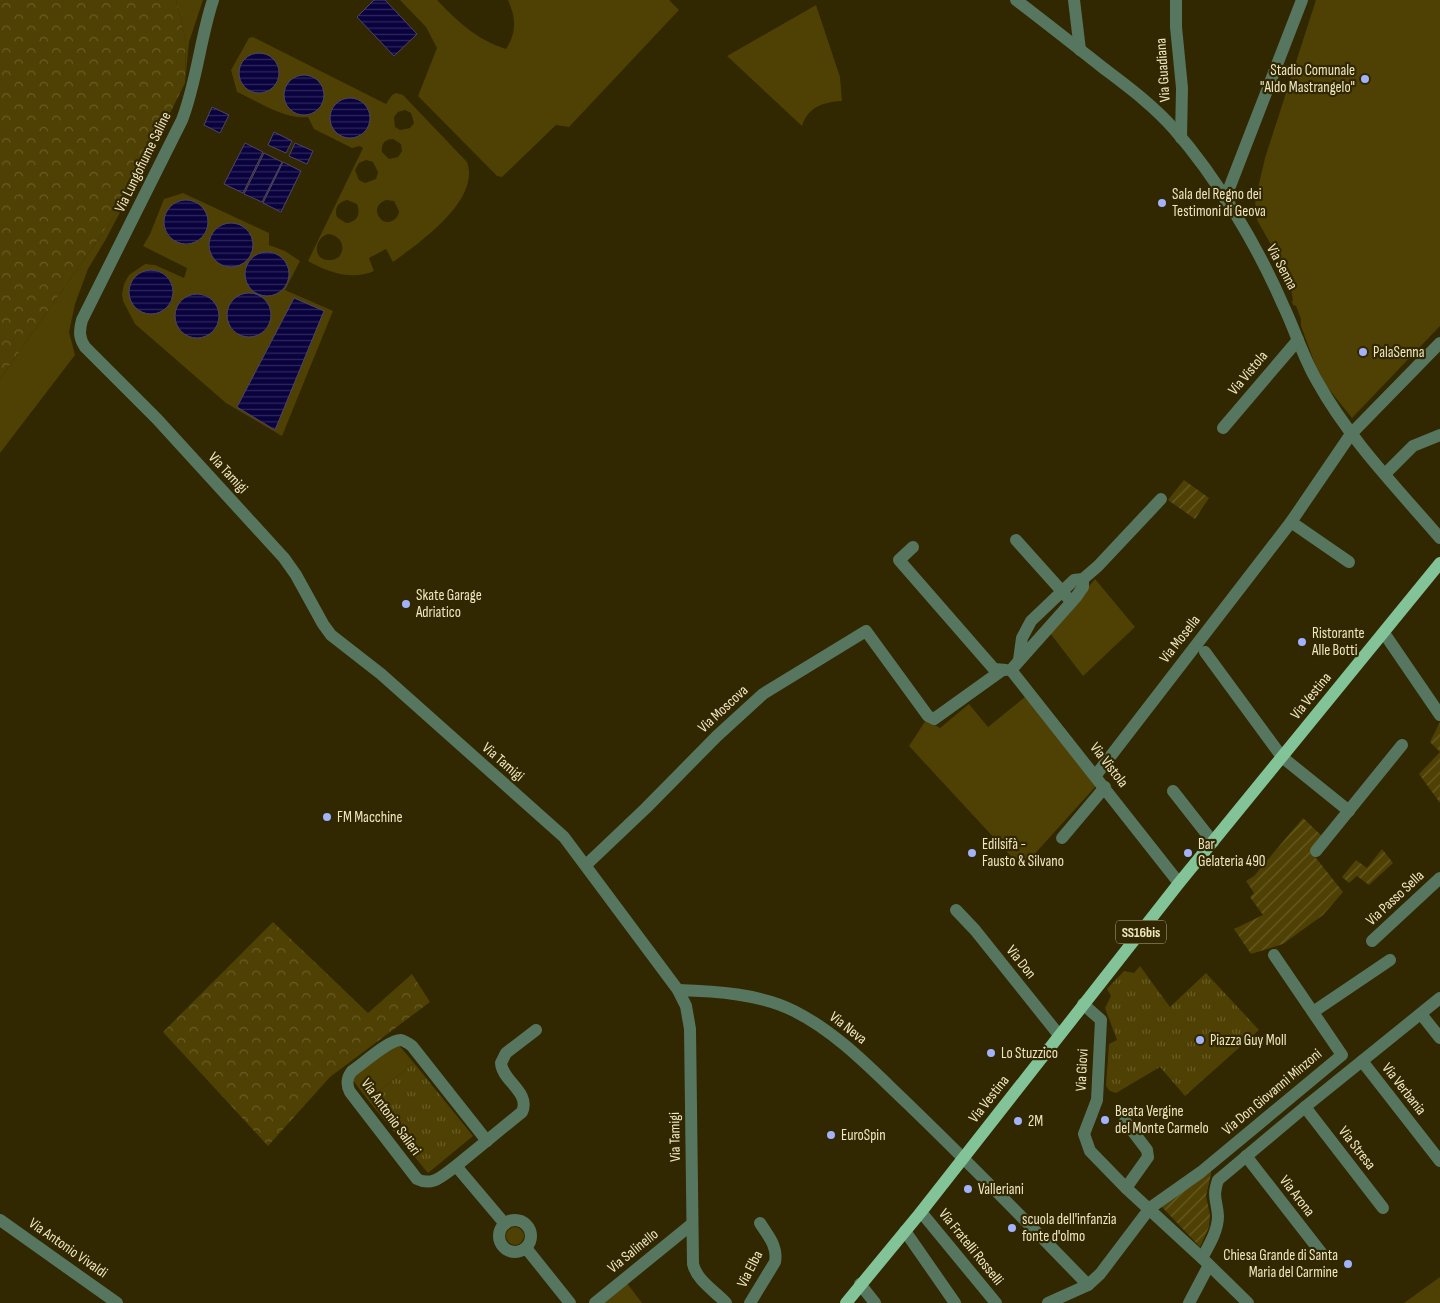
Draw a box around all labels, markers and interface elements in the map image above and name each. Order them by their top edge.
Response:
street label: Via Guadiana [1151,37,1175,103]
place label: Stadio Comunale "Aldo Mastrangelo" [1260,61,1355,97]
marker: Stadio Comunale "Aldo Mastrangelo" [1359,73,1371,85]
street label: Via Lungofiume Saline [110,109,176,215]
place label: Sala del Regno dei Testimoni di Geova [1172,185,1266,221]
marker: Sala del Regno dei Testimoni di Geova [1156,197,1168,209]
street label: Via Senna [1262,241,1302,293]
place label: PalaSenna [1373,343,1425,362]
marker: PalaSenna [1357,346,1369,358]
street label: Via Vistola [1224,347,1272,399]
street label: Via Tamigi [204,448,252,498]
place label: Skate Garage Adriatico [415,586,482,622]
marker: Skate Garage Adriatico [400,598,412,610]
street label: Via Mosella [1155,611,1205,667]
place label: Ristorante Alle Botti [1311,624,1365,660]
marker: Ristorante Alle Botti [1296,636,1308,648]
street label: Via Vestina [1286,668,1336,723]
street label: Via Moscova [694,681,752,737]
street label: Via Tamigi [478,739,528,786]
street label: Via Vistola [1086,739,1133,791]
place label: FM Macchine [337,808,403,827]
marker: FM Macchine [321,811,333,823]
place label: Edilsifà - Fausto & Silvano [982,835,1064,871]
place label: Bar Gelateria 490 [1198,835,1266,871]
marker: Edilsifà - Fausto & Silvano [966,847,978,859]
marker: Bar Gelateria 490 [1182,847,1194,859]
street label: Via Passo Sella [1362,866,1428,930]
road number: SS16bis [1116,920,1166,944]
street label: Via Don [1002,941,1040,983]
street label: Via Neva [825,1007,871,1049]
place label: Piazza Guy Moll [1210,1031,1287,1050]
marker: Piazza Guy Moll [1194,1034,1206,1046]
place label: Lo Stuzzico [1001,1044,1058,1063]
street label: Via Don Giovanni Minzoni [1218,1045,1326,1139]
marker: Lo Stuzzico [985,1047,997,1059]
street label: Via Giovi [1071,1048,1093,1092]
street label: Via Verbania [1378,1059,1430,1119]
street label: Via Vestina [965,1071,1014,1127]
street label: Via Antonio Salieri [357,1075,425,1159]
place label: Beata Vergine del Monte Carmelo [1115,1102,1209,1138]
street label: Via Tamigi [665,1112,685,1162]
place label: 2M [1028,1112,1043,1131]
marker: Beata Vergine del Monte Carmelo [1099,1114,1111,1126]
marker: 2M [1012,1115,1024,1127]
street label: Via Stresa [1334,1122,1380,1174]
place label: EuroSpin [841,1126,886,1145]
marker: EuroSpin [825,1129,837,1141]
street label: Via Arona [1275,1172,1319,1221]
place label: Valleriani [978,1180,1024,1199]
marker: Valleriani [962,1183,974,1195]
street label: Via Fratelli Rosselli [934,1205,1008,1289]
place label: scuola dell'infanzia fonte d'olmo [1022,1210,1117,1246]
street label: Via Antonio Vivaldi [25,1214,111,1282]
marker: scuola dell'infanzia fonte d'olmo [1006,1222,1018,1234]
street label: Via Salinello [604,1225,662,1277]
place label: Chiesa Grande di Santa Maria del Carmine [1223,1246,1338,1282]
street label: Via Elba [733,1247,767,1291]
marker: Chiesa Grande di Santa Maria del Carmine [1342,1258,1354,1270]

